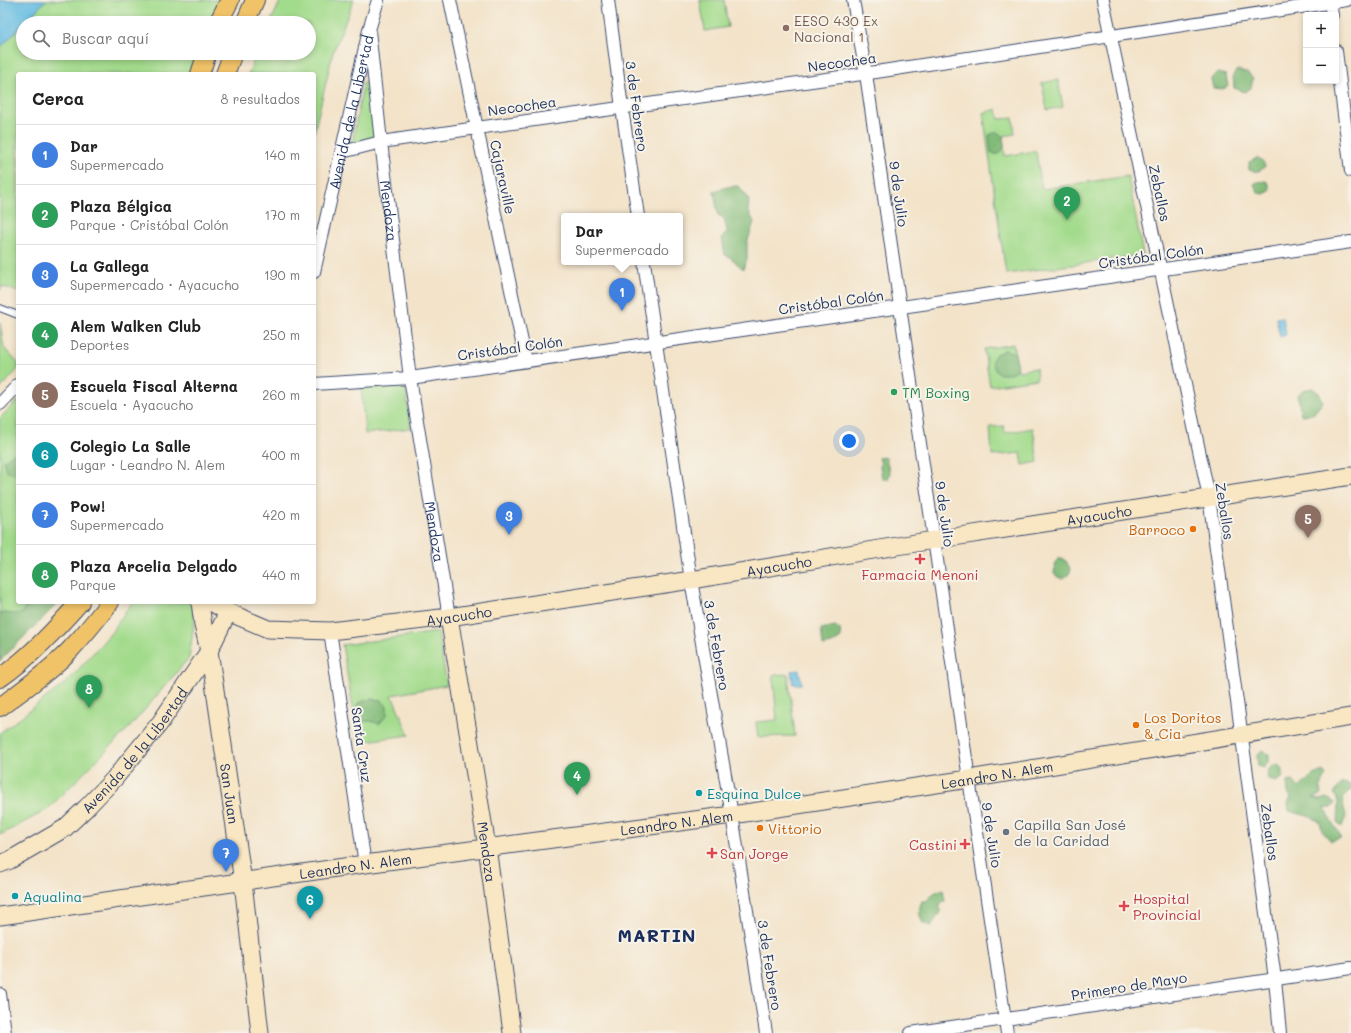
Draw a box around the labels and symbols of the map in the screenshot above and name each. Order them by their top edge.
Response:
place label: EESO 430 Ex Nacional 1 [794,11,878,46]
marker: EESO 430 Ex Nacional 1 [781,23,791,33]
street label: Avenida de la Libertad [324,33,377,191]
street label: Necochea [806,48,878,76]
street label: 3 de Febrero [621,60,653,152]
street label: Necochea [486,92,558,120]
street label: Cajaraville [486,138,520,216]
street label: 9 de Julio [885,160,913,228]
street label: Zeballos [1145,163,1175,223]
street label: Mendoza [376,179,403,242]
pin: 2 [1054,187,1080,220]
street label: Cristóbal Colón [1097,239,1205,273]
pin: 1 [609,278,635,311]
street label: Cristóbal Colón [777,285,885,319]
street label: Cristóbal Colón [456,331,564,365]
place label: TM Boxing [902,383,970,402]
marker: TM Boxing [889,387,899,397]
your location [839,431,859,451]
street label: 9 de Julio [931,480,959,548]
street label: Zeballos [1211,481,1239,541]
street label: Mendoza [421,500,449,563]
street label: Ayacucho [1065,500,1133,529]
pin: 3 [496,502,522,535]
pin: 5 [1295,505,1321,538]
place label: Barroco [1129,520,1185,539]
marker: Barroco [1188,524,1198,534]
street label: Ayacucho [745,551,813,580]
marker: Farmacia Menoni [915,554,925,564]
place label: Farmacia Menoni [861,565,979,584]
street label: 3 de Febrero [700,598,734,692]
street label: Ayacucho [425,601,493,629]
pin: 8 [76,675,102,708]
street label: Avenida de la Libertad [77,683,191,817]
street label: Santa Cruz [347,706,377,784]
place label: Los Doritos & Cia [1144,708,1221,743]
marker: Los Doritos & Cia [1131,720,1141,730]
street label: Leandro N. Alem [940,756,1054,793]
street label: San Juan [216,762,244,825]
pin: 4 [564,762,590,795]
place label: Esquina Dulce [707,784,801,803]
marker: Esquina Dulce [694,788,704,798]
street label: 9 de Julio [977,801,1007,869]
street label: Zeballos [1257,802,1283,862]
street label: Leandro N. Alem [619,805,734,839]
place label: Capilla San José de la Caridad [1014,815,1126,850]
place label: Vittorio [768,819,822,838]
street label: Mendoza [473,820,501,884]
marker: Vittorio [755,823,765,833]
marker: Capilla San José de la Caridad [1001,827,1011,837]
place label: Castini [909,835,957,854]
pin: 7 [213,839,239,872]
marker: Castini [960,839,970,849]
place label: San Jorge [720,844,789,863]
street label: Leandro N. Alem [298,848,413,883]
marker: San Jorge [707,848,717,858]
pin: 6 [297,886,323,919]
place label: Aqualina [23,887,82,906]
place label: Hospital Provincial [1133,889,1201,924]
marker: Aqualina [10,891,20,901]
marker: Hospital Provincial [1118,900,1130,912]
street label: 3 de Febrero [753,919,787,1011]
district label: MARTIN [617,923,697,947]
street label: Primero de Mayo [1070,967,1188,1005]

